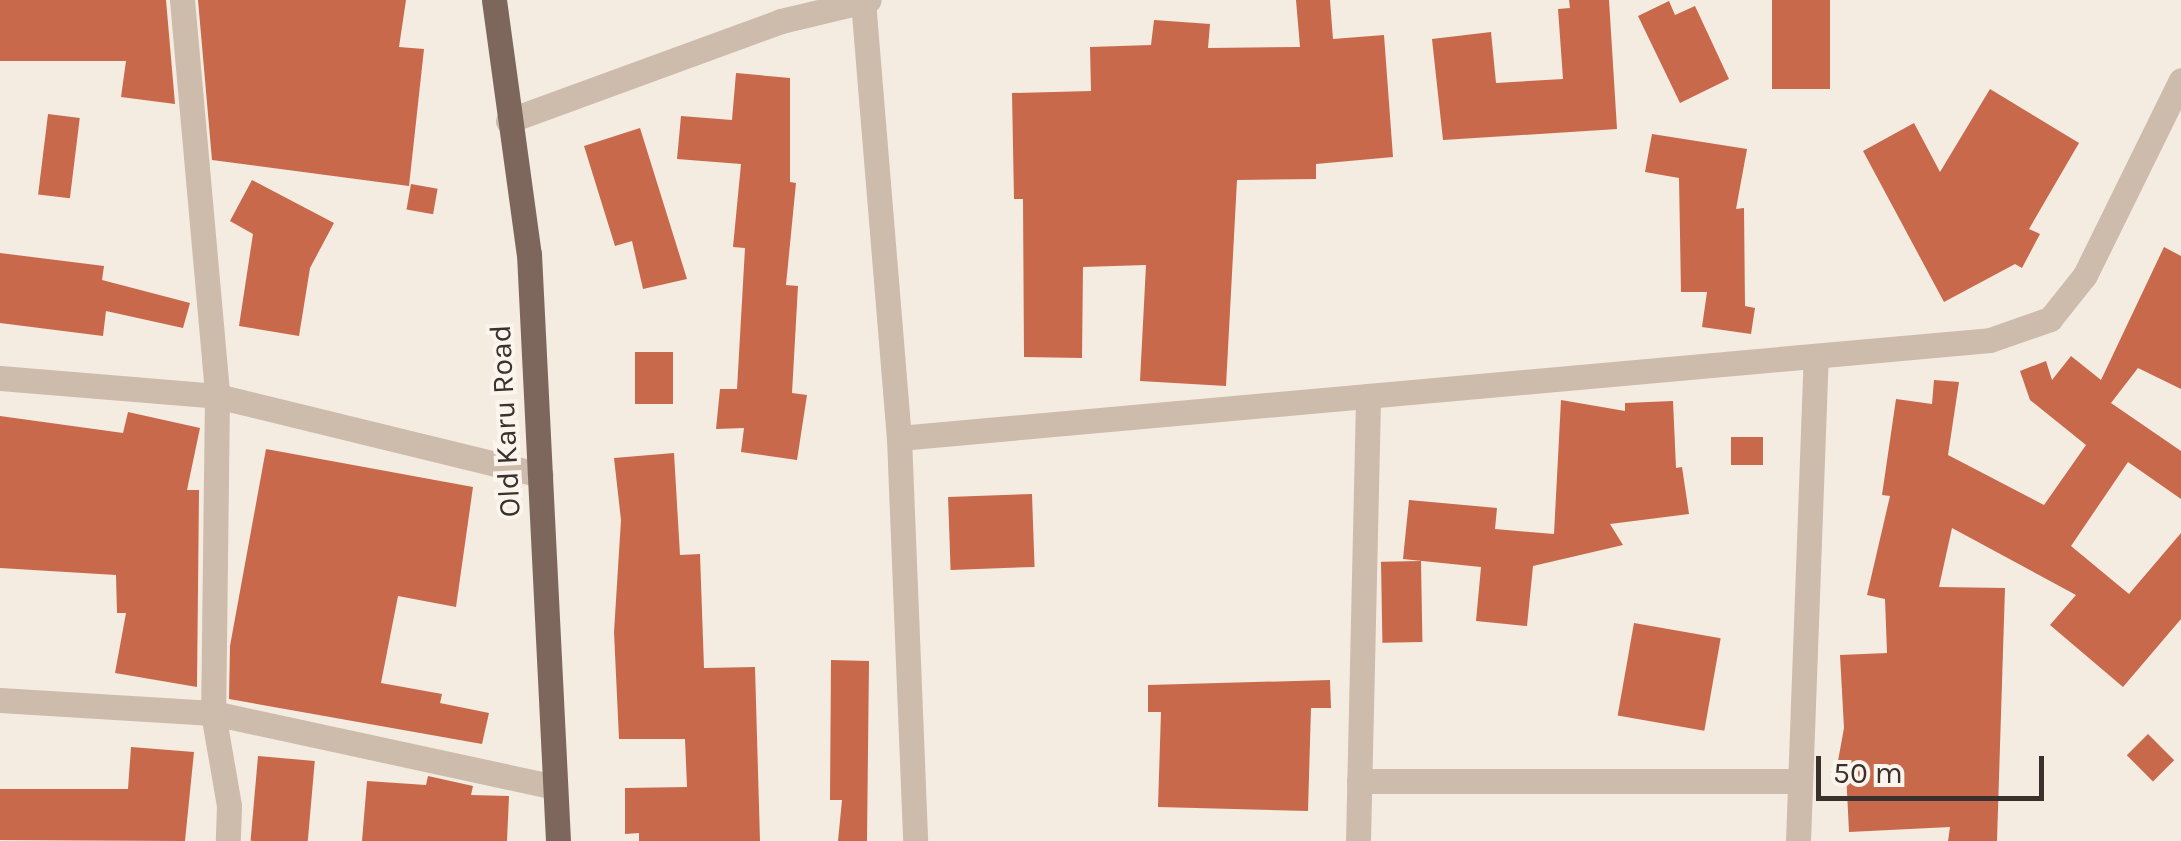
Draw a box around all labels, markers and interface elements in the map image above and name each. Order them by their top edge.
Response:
street label: Old Karu Road [482,324,528,518]
scale bar [1821,736,2048,798]
text: 50 m [1833,755,1903,791]

